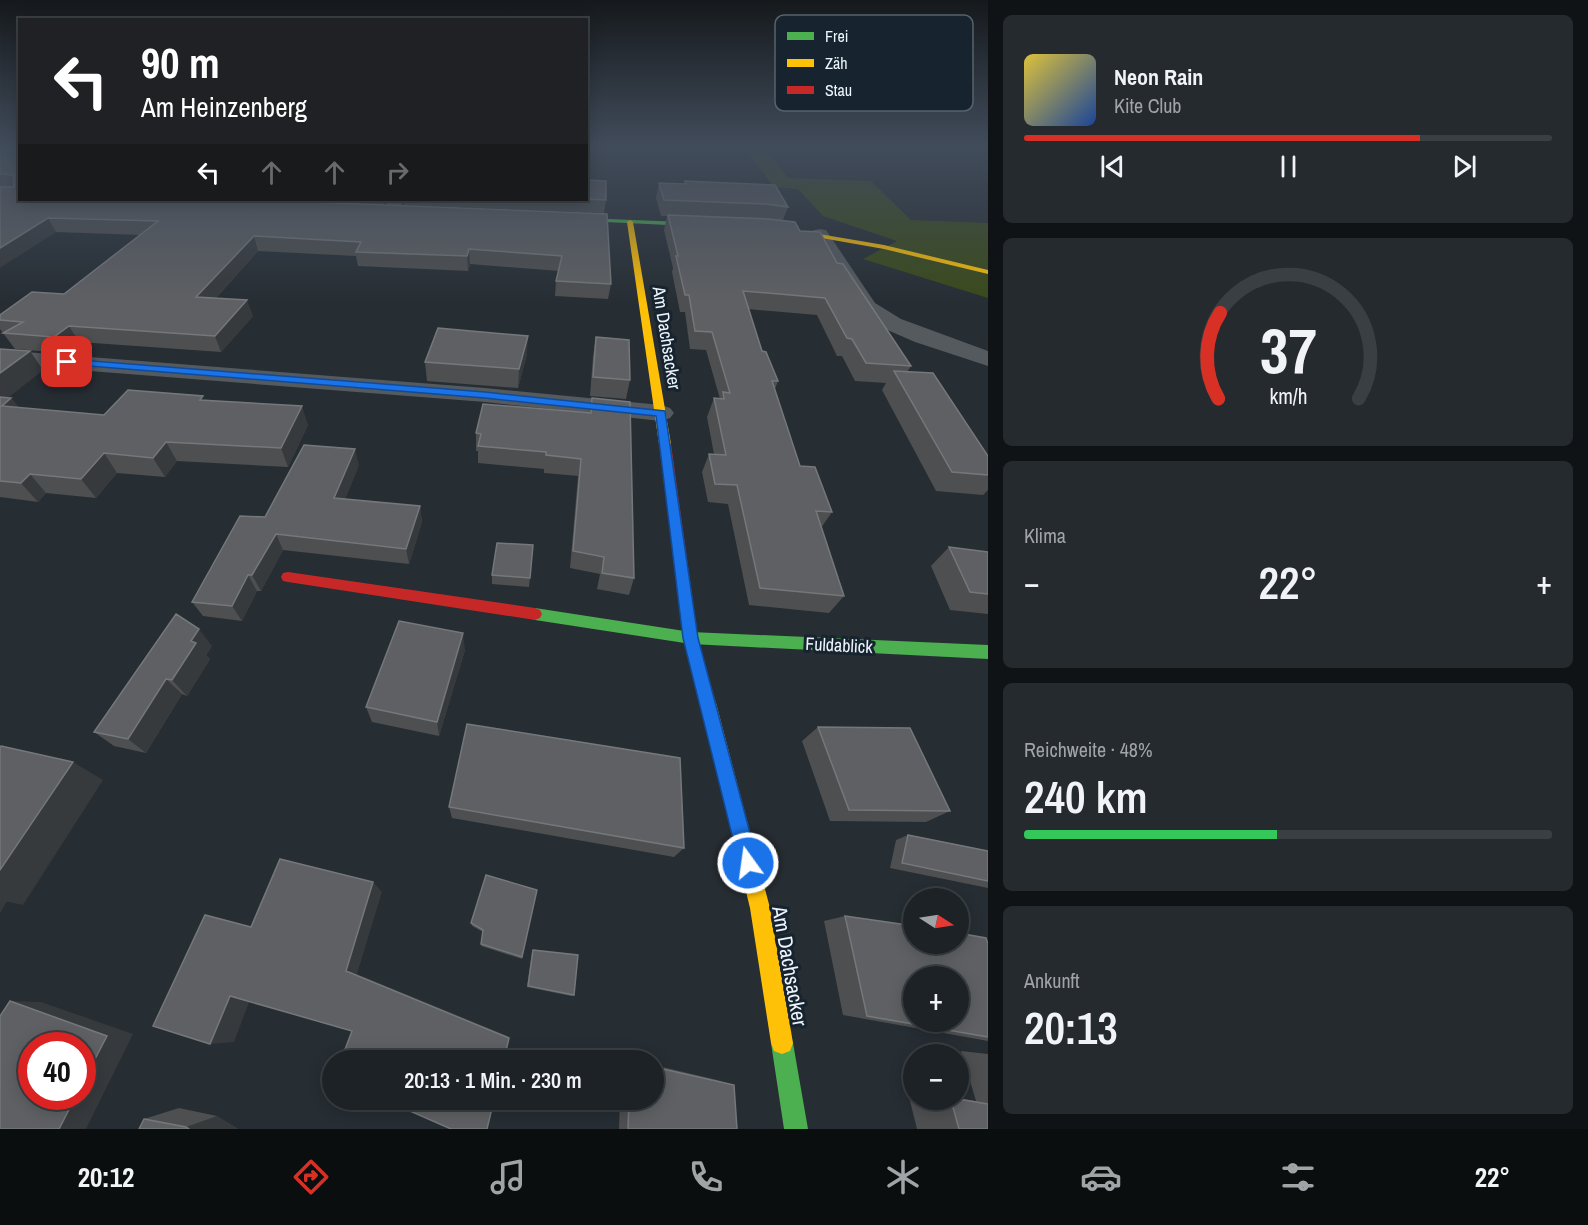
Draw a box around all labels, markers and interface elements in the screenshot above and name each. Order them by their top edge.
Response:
legend [775,15,973,111]
text: Frei [825,25,848,47]
text: 90 m [141,35,220,91]
icon: left [42,42,120,120]
text: Zäh [825,52,848,74]
text: Neon Rain [1114,62,1203,92]
text: Stau [825,79,852,101]
text: Am Heinzenberg [141,89,307,125]
text: Kite Club [1114,92,1181,119]
icon: previous [1096,150,1129,183]
icon: pause [1272,150,1305,183]
icon: next [1448,150,1481,183]
icon: left [192,156,225,189]
icon: ahead [255,156,288,189]
icon: ahead [318,156,351,189]
icon: right [381,156,414,189]
street label: Am Dachsacker [646,284,688,391]
text: 37 [1260,308,1316,392]
pin [41,336,92,387]
icon: arrive [50,345,83,378]
text: km/h [1269,382,1307,411]
text: Klima [1024,522,1066,549]
text: 22° [1258,552,1318,613]
text: − [1024,560,1040,604]
text: + [1536,560,1552,604]
street label: Fuldablick [805,631,874,659]
text: Reichweite · 48% [1024,736,1153,763]
text: 240 km [1024,766,1148,827]
position arrow [716,831,780,895]
north arrow [903,888,969,954]
map controls [903,888,969,1110]
street label: Am Dachsacker [765,903,815,1029]
button: + [903,966,969,1032]
text: Ankunft [1024,967,1080,994]
text: 20:13 [1024,997,1118,1058]
speed limit sign: 40 [18,1032,96,1110]
button: − [903,1044,969,1110]
text: 20:13 · 1 Min. · 230 m [404,1065,582,1095]
icon: directions [290,1156,332,1198]
icon: music [487,1156,529,1198]
icon: phone [685,1156,727,1198]
icon: climate [882,1156,924,1198]
icon: car [1080,1156,1122,1198]
icon: filters [1277,1156,1319,1198]
text: 20:12 [78,1159,134,1195]
text: 22° [1475,1159,1510,1195]

